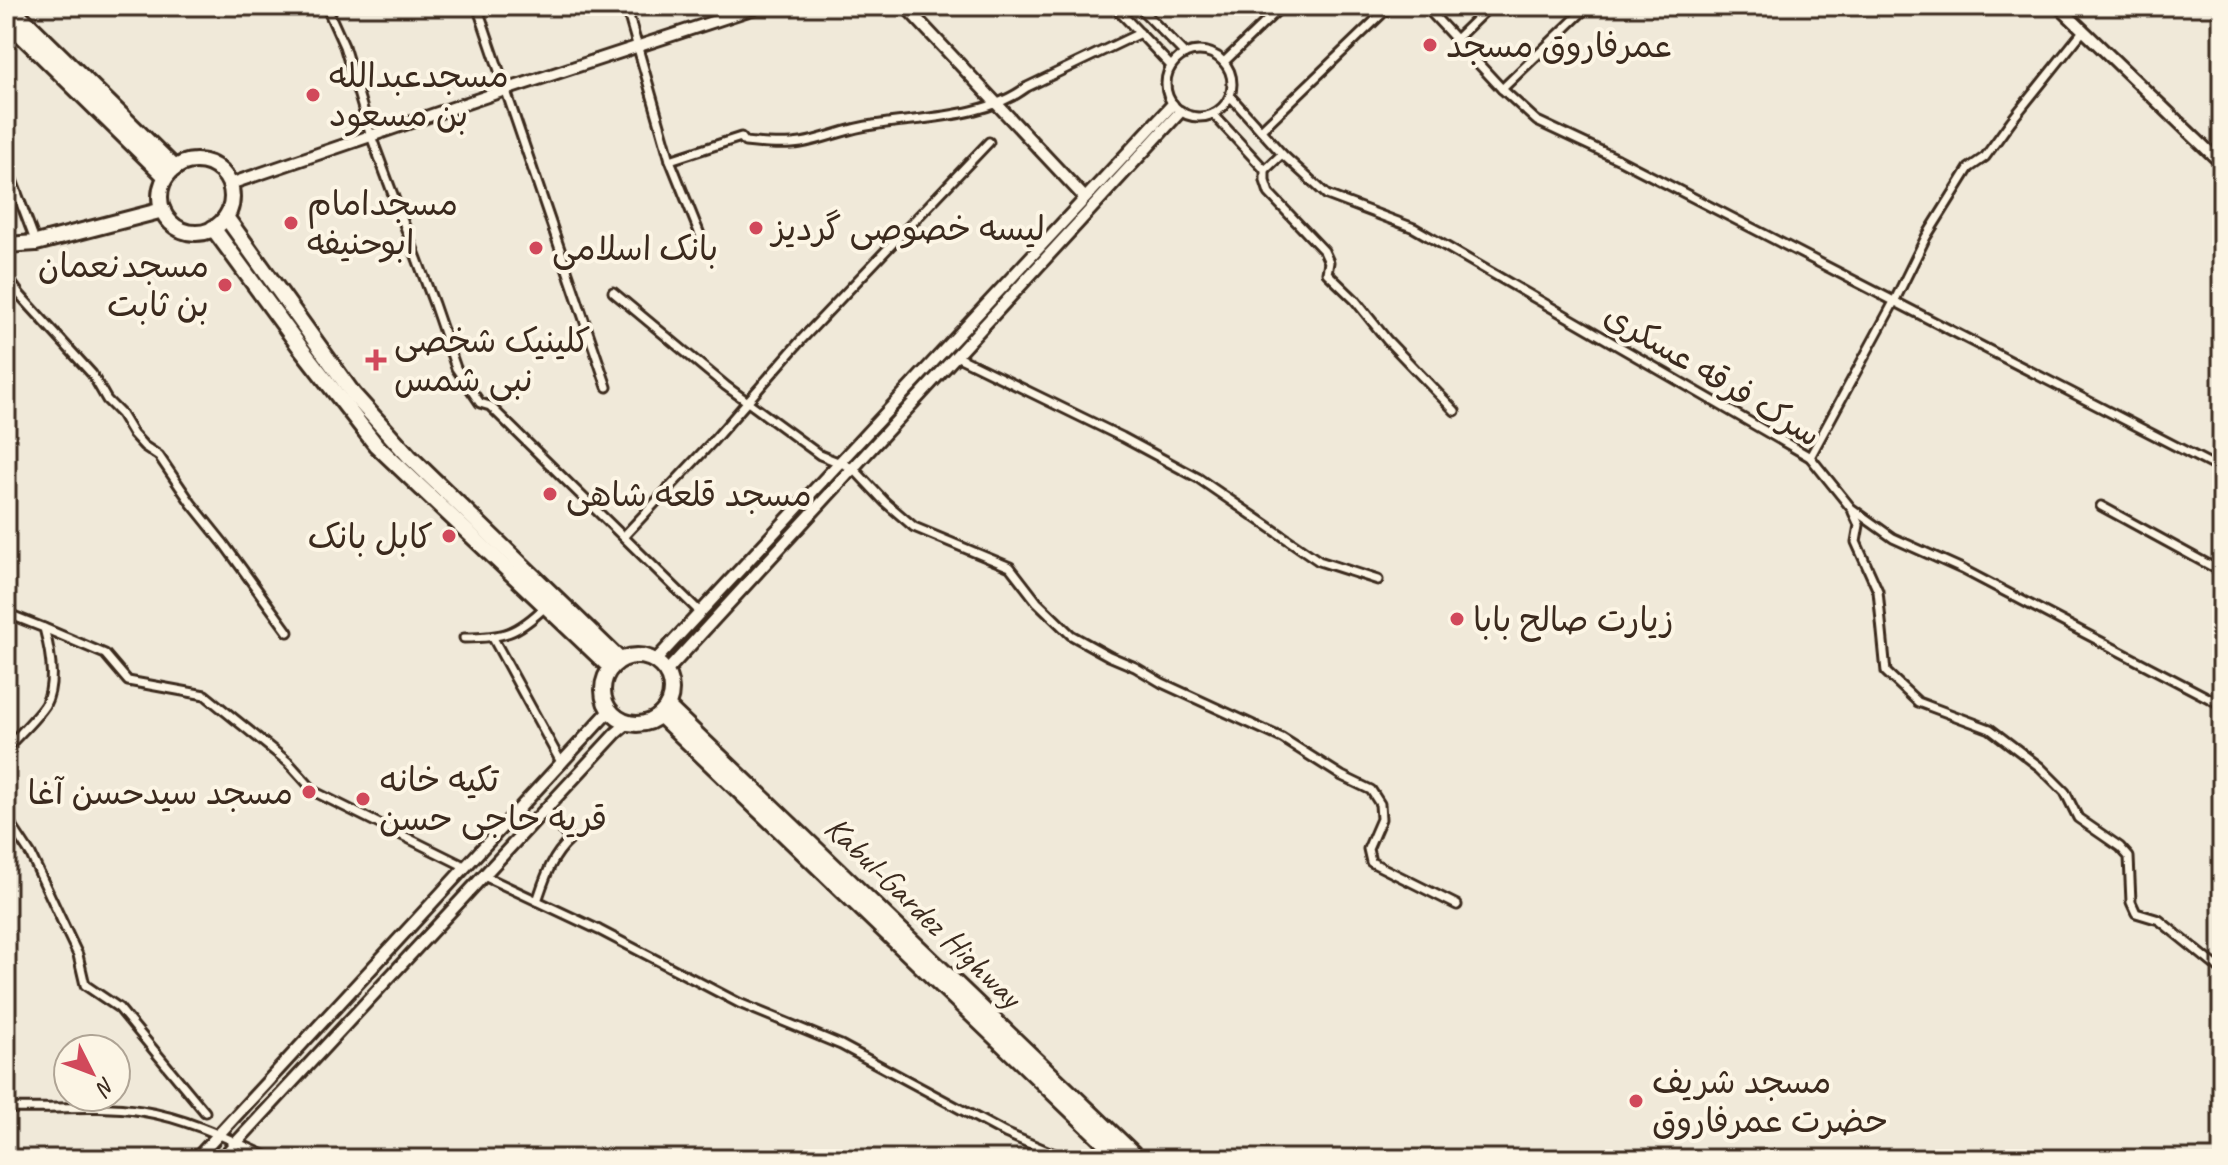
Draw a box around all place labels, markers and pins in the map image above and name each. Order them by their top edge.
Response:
place label: عمرفاروق مسجد [1446,24,1672,67]
marker: عمرفاروق مسجد [1421,36,1439,54]
place label: مسجدعبدالله بن مسعود [329,54,509,137]
marker: مسجدعبدالله بن مسعود [304,86,322,104]
place label: مسجدامام ابوحنیفه [307,182,458,264]
place label: لیسه خصوصی گردیز [769,207,1045,250]
marker: مسجدامام ابوحنیفه [282,214,300,232]
marker: لیسه خصوصی گردیز [747,219,765,237]
place label: بانک اسلامی [552,227,718,270]
marker: بانک اسلامی [527,239,545,257]
place label: مسجدنعمان بن ثابت [38,244,209,326]
marker: مسجدنعمان بن ثابت [216,276,234,294]
place label: کلینیک شخصی نبی شمس [394,319,591,401]
marker: کلینیک شخصی نبی شمس [365,349,387,371]
place label: مسجد قلعه شاهی [566,473,812,516]
marker: مسجد قلعه شاهی [541,485,559,503]
place label: کابل بانک [308,515,433,558]
marker: کابل بانک [440,527,458,545]
place label: زیارت صالح بابا [1473,598,1674,642]
marker: زیارت صالح بابا [1448,610,1466,628]
place label: تکیه خانه قریه حاجی حسن [379,758,607,840]
place label: مسجد سیدحسن آغا [27,771,293,814]
marker: مسجد سیدحسن آغا [300,783,318,801]
marker: تکیه خانه قریه حاجی حسن [354,790,372,808]
place label: مسجد شریف حضرت عمرفاروق [1652,1060,1888,1142]
marker: مسجد شریف حضرت عمرفاروق [1627,1092,1645,1110]

